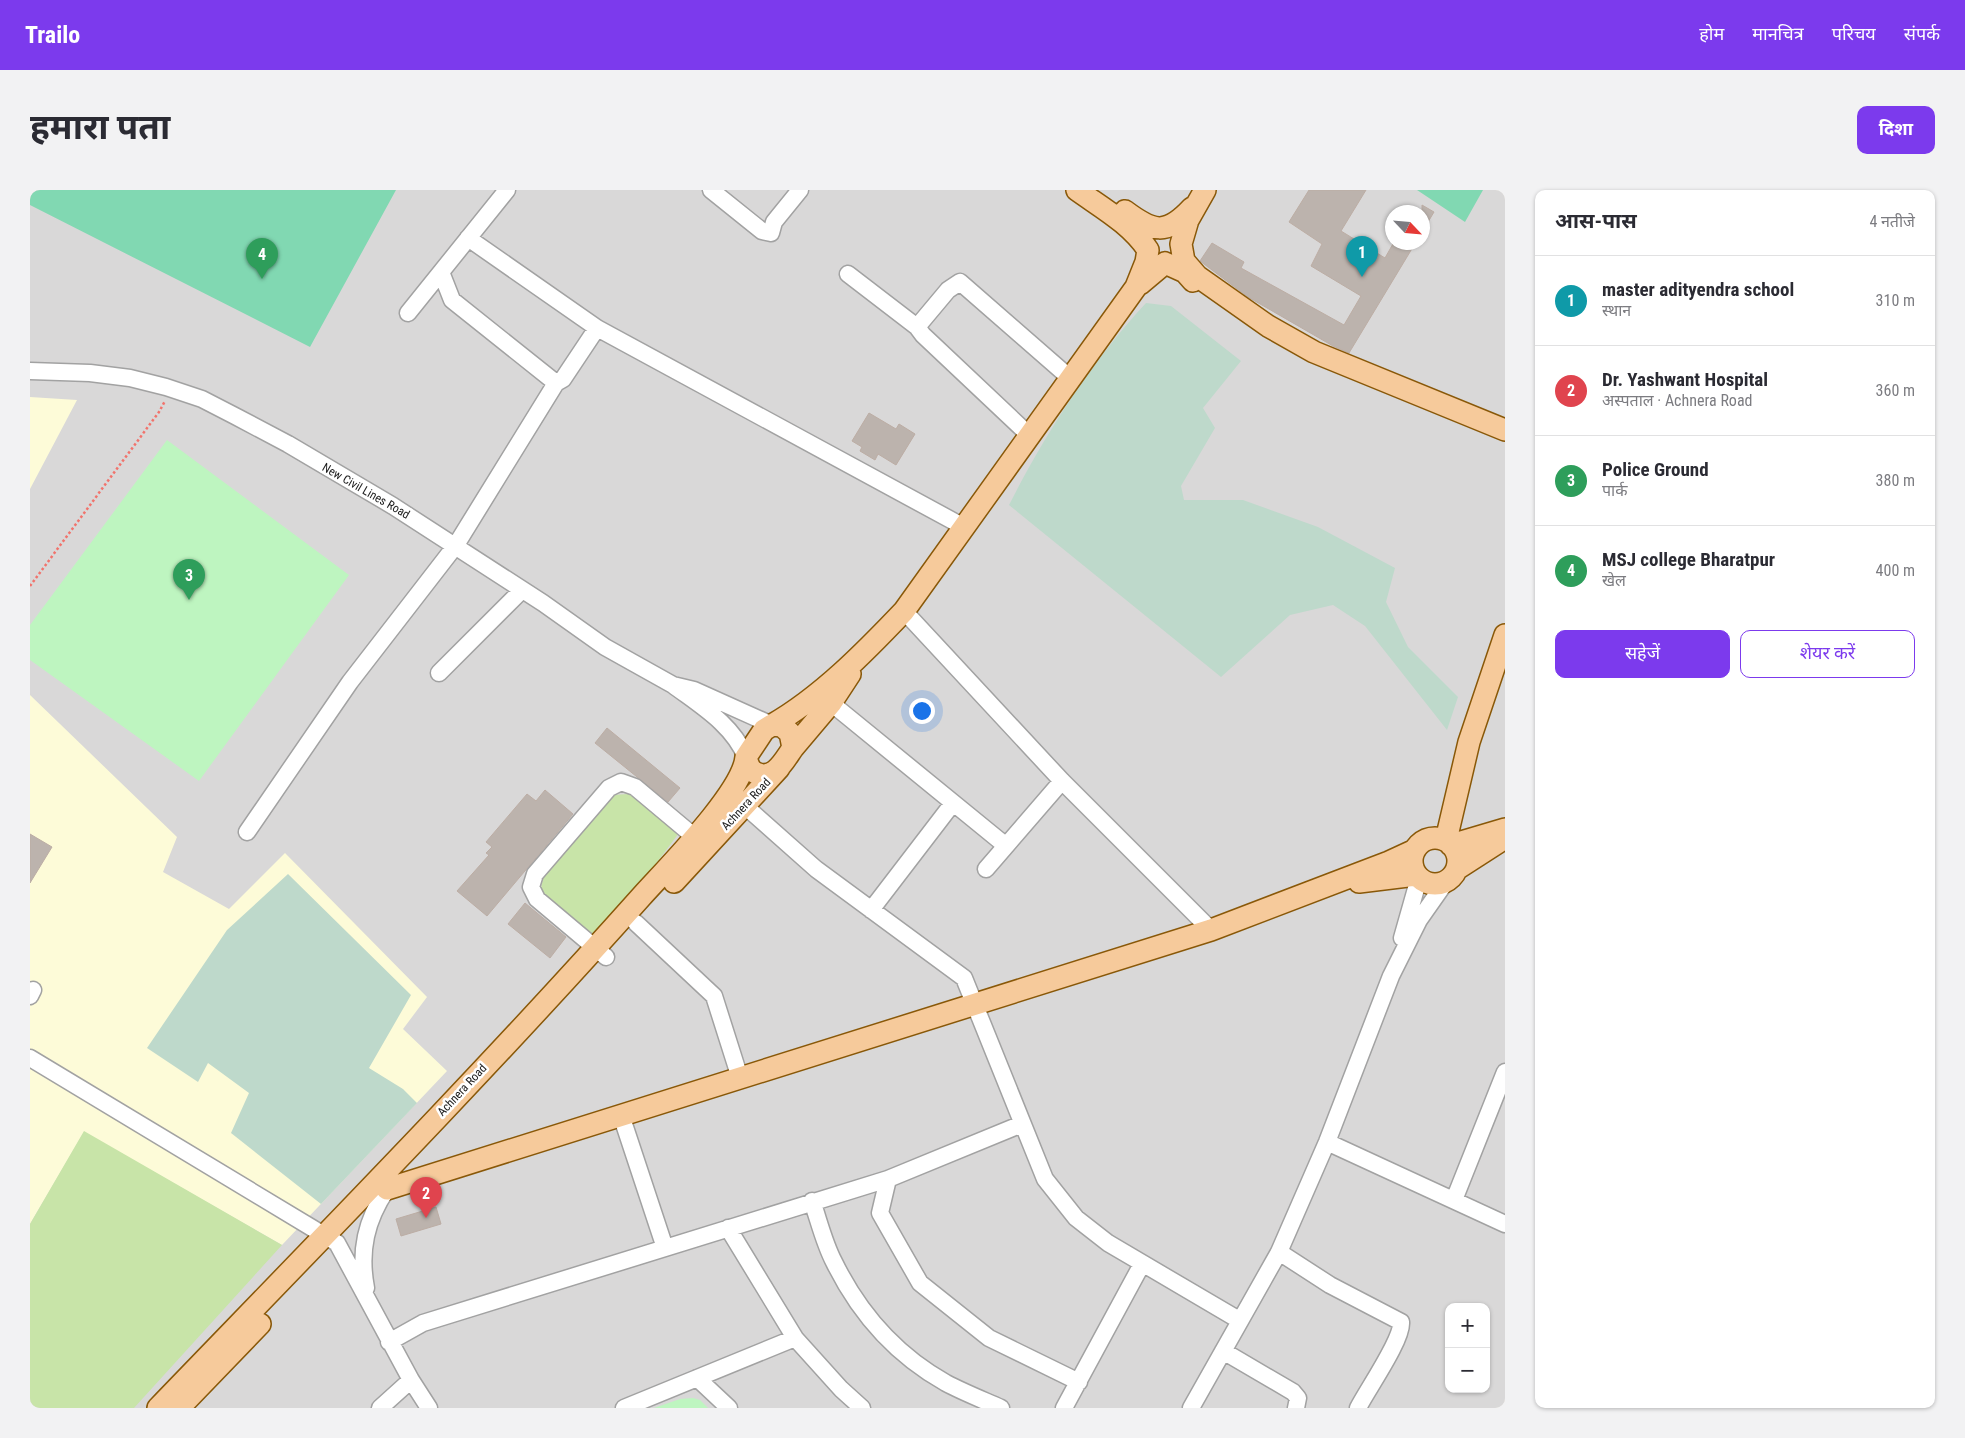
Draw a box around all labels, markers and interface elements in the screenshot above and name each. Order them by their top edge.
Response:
text: Trailo [25,21,80,49]
text: होम [1699,23,1724,44]
text: मानचित्र [1752,23,1804,44]
text: परिचय [1832,23,1876,44]
text: संपर्क [1904,23,1940,44]
button: दिशा [1857,106,1935,154]
text: हमारा पता [30,107,170,148]
north arrow [1385,205,1430,250]
text: आस-पास [1555,209,1637,233]
text: 4 नतीजे [1869,212,1915,231]
pin: 1 [1346,236,1378,277]
pin: 4 [246,238,278,279]
text: master adityendra school [1602,278,1794,301]
text: 1 [1567,291,1575,310]
text: 310 m [1876,291,1915,310]
text: स्थान [1602,301,1631,320]
text: Dr. Yashwant Hospital [1602,368,1768,391]
text: 2 [1567,381,1575,400]
text: 360 m [1876,381,1915,400]
text: अस्पताल · Achnera Road [1602,391,1753,410]
text: Police Ground [1602,458,1709,481]
street label: New Civil Lines Road [320,460,412,522]
text: 3 [1567,471,1575,490]
text: 380 m [1876,471,1915,490]
text: पार्क [1602,481,1628,500]
text: MSJ college Bharatpur [1602,548,1775,571]
pin: 3 [173,559,205,600]
text: 4 [1567,561,1575,580]
text: 400 m [1876,561,1915,580]
text: खेल [1602,571,1626,590]
button: सहेजें [1555,630,1730,678]
button: शेयर करें [1740,630,1915,678]
your location [909,698,935,724]
street label: Achnera Road [718,775,774,833]
street label: Achnera Road [434,1061,490,1119]
pin: 2 [410,1177,442,1218]
map controls [1445,1303,1490,1393]
button: + [1445,1303,1490,1348]
button: − [1445,1348,1490,1393]

